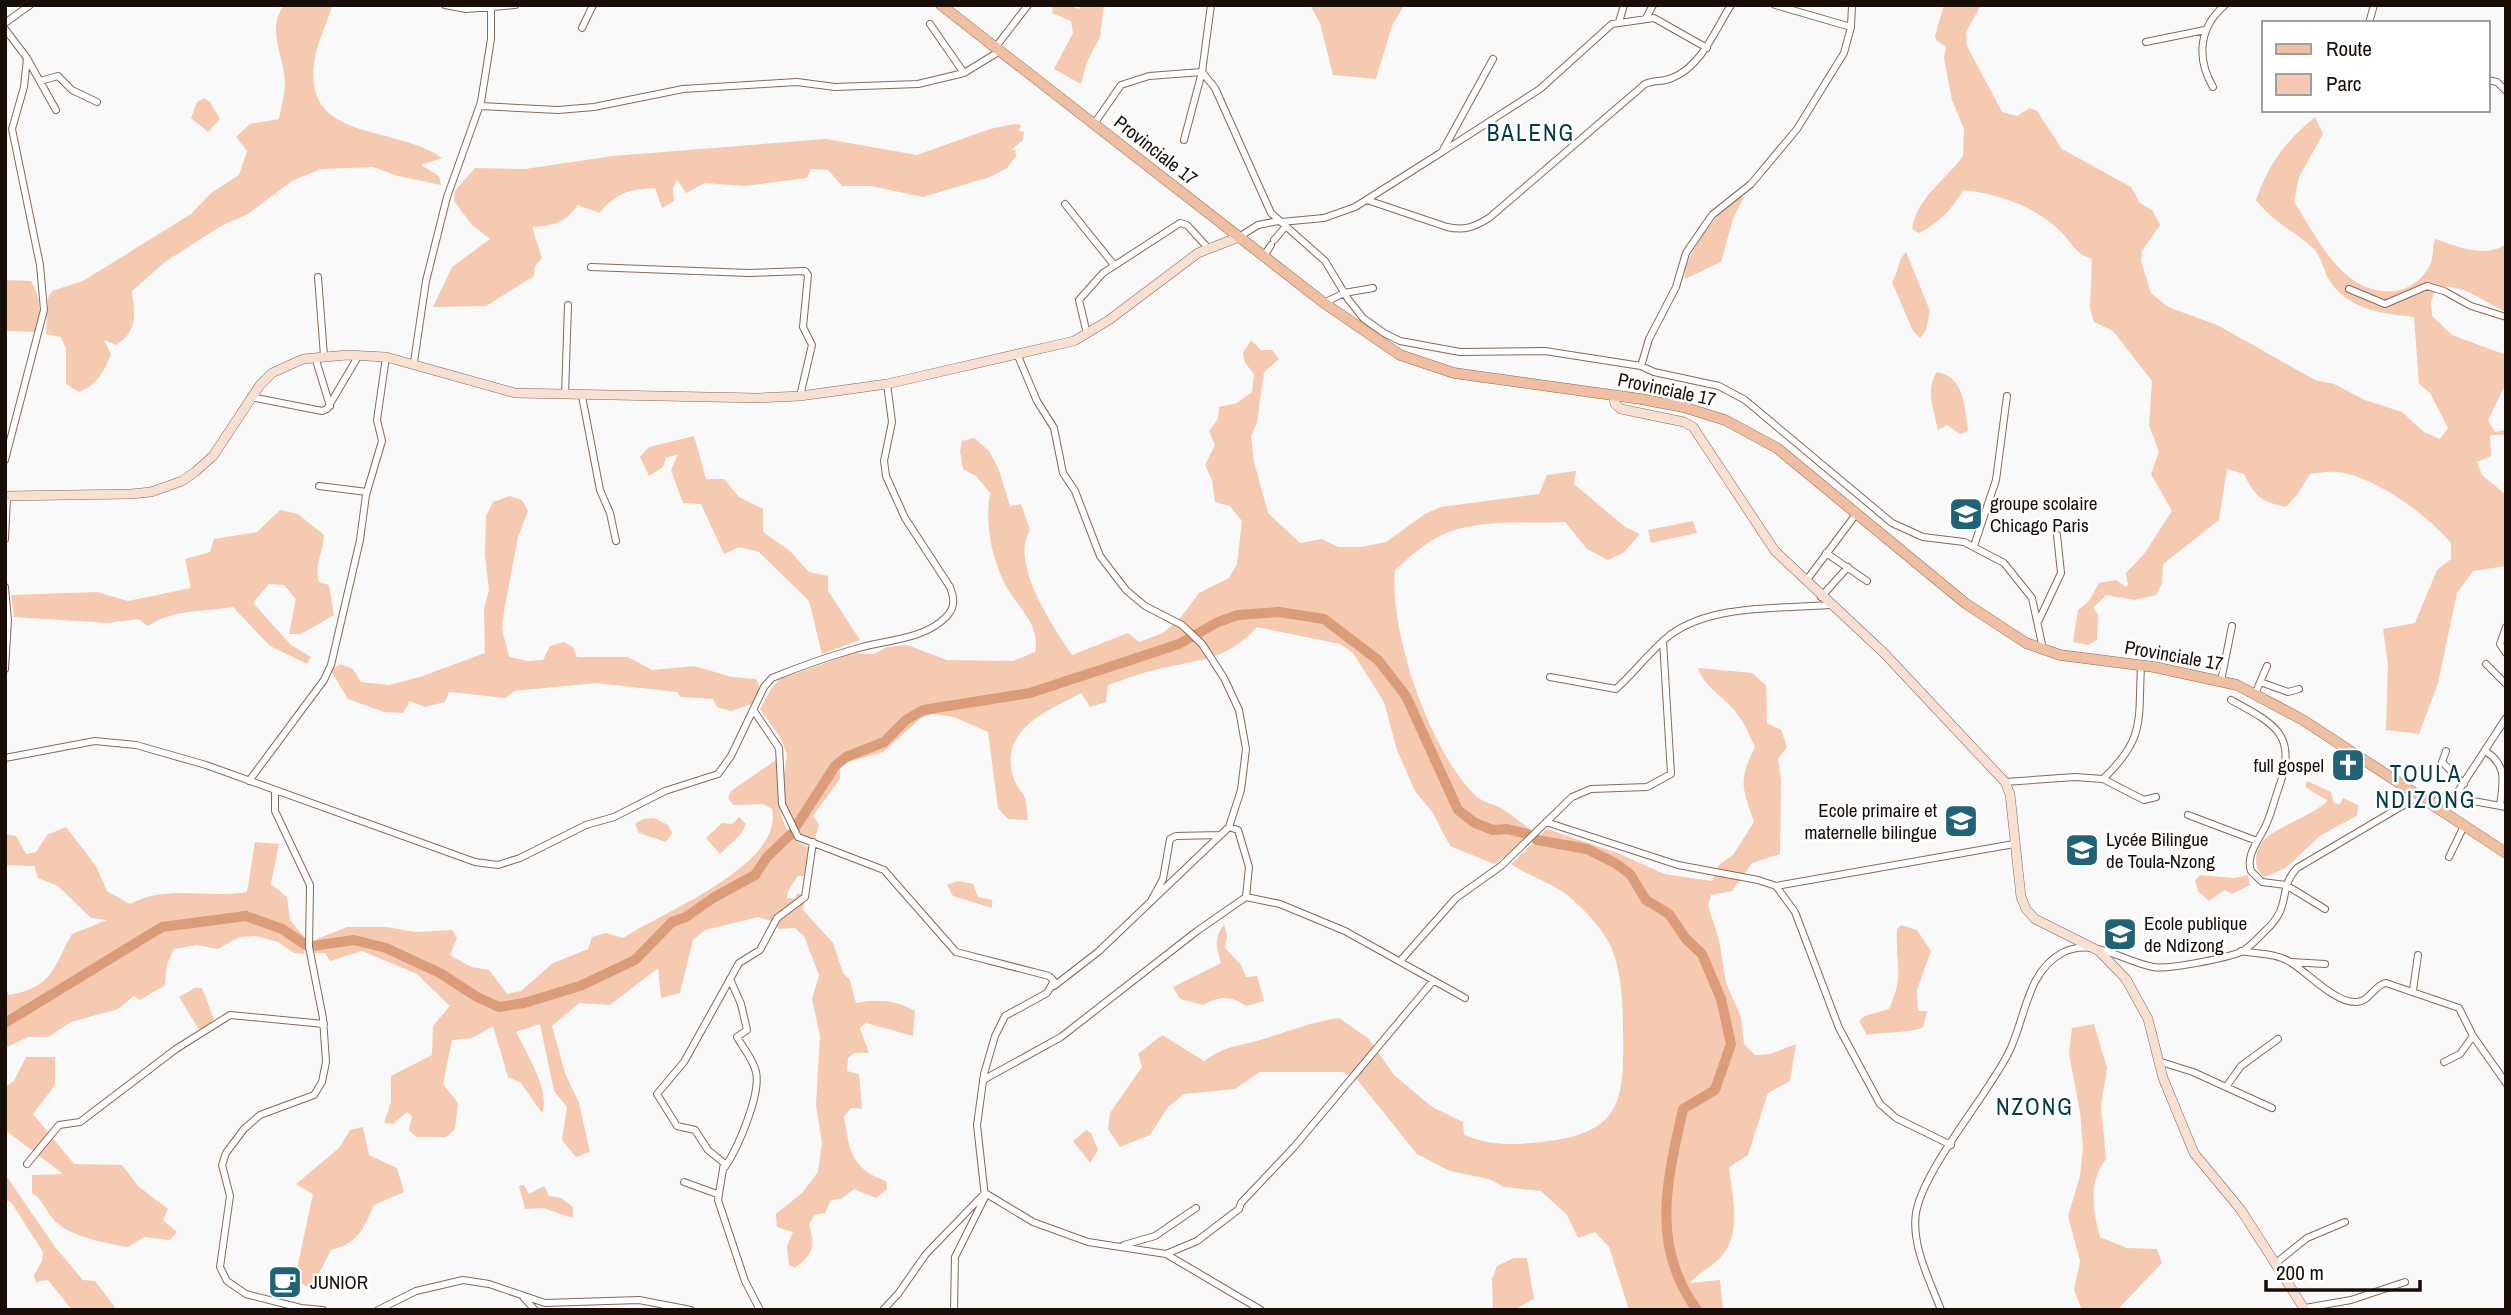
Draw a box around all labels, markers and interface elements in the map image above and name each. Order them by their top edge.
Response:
legend [2262,21,2490,112]
text: Route [2326,34,2372,63]
text: Parc [2326,69,2361,98]
street label: Provinciale 17 [1109,109,1204,191]
district label: BALENG [1487,117,1575,148]
street label: Provinciale 17 [1616,366,1719,412]
place label: groupe scolaire Chicago Paris [1990,490,2097,538]
school or university icon: groupe scolaire Chicago Paris [1947,495,1985,533]
street label: Provinciale 17 [2123,634,2226,677]
church icon: full gospel [2329,746,2367,784]
place label: full gospel [2254,752,2324,778]
district label: TOULA NDIZONG [2376,758,2476,815]
place label: Ecole primaire et maternelle bilingue [1804,797,1938,845]
school or university icon: Ecole primaire et maternelle bilingue [1942,802,1980,840]
place label: Lycée Bilingue de Toula-Nzong [2106,826,2215,874]
school or university icon: Lycée Bilingue de Toula-Nzong [2063,831,2101,869]
place label: Ecole publique de Ndizong [2144,910,2247,958]
school or university icon: Ecole publique de Ndizong [2101,915,2139,953]
district label: NZONG [1996,1091,2074,1122]
scale bar [2266,1248,2420,1292]
text: 200 m [2276,1258,2324,1287]
cafe icon: JUNIOR [266,1263,304,1301]
place label: JUNIOR [310,1269,368,1295]

